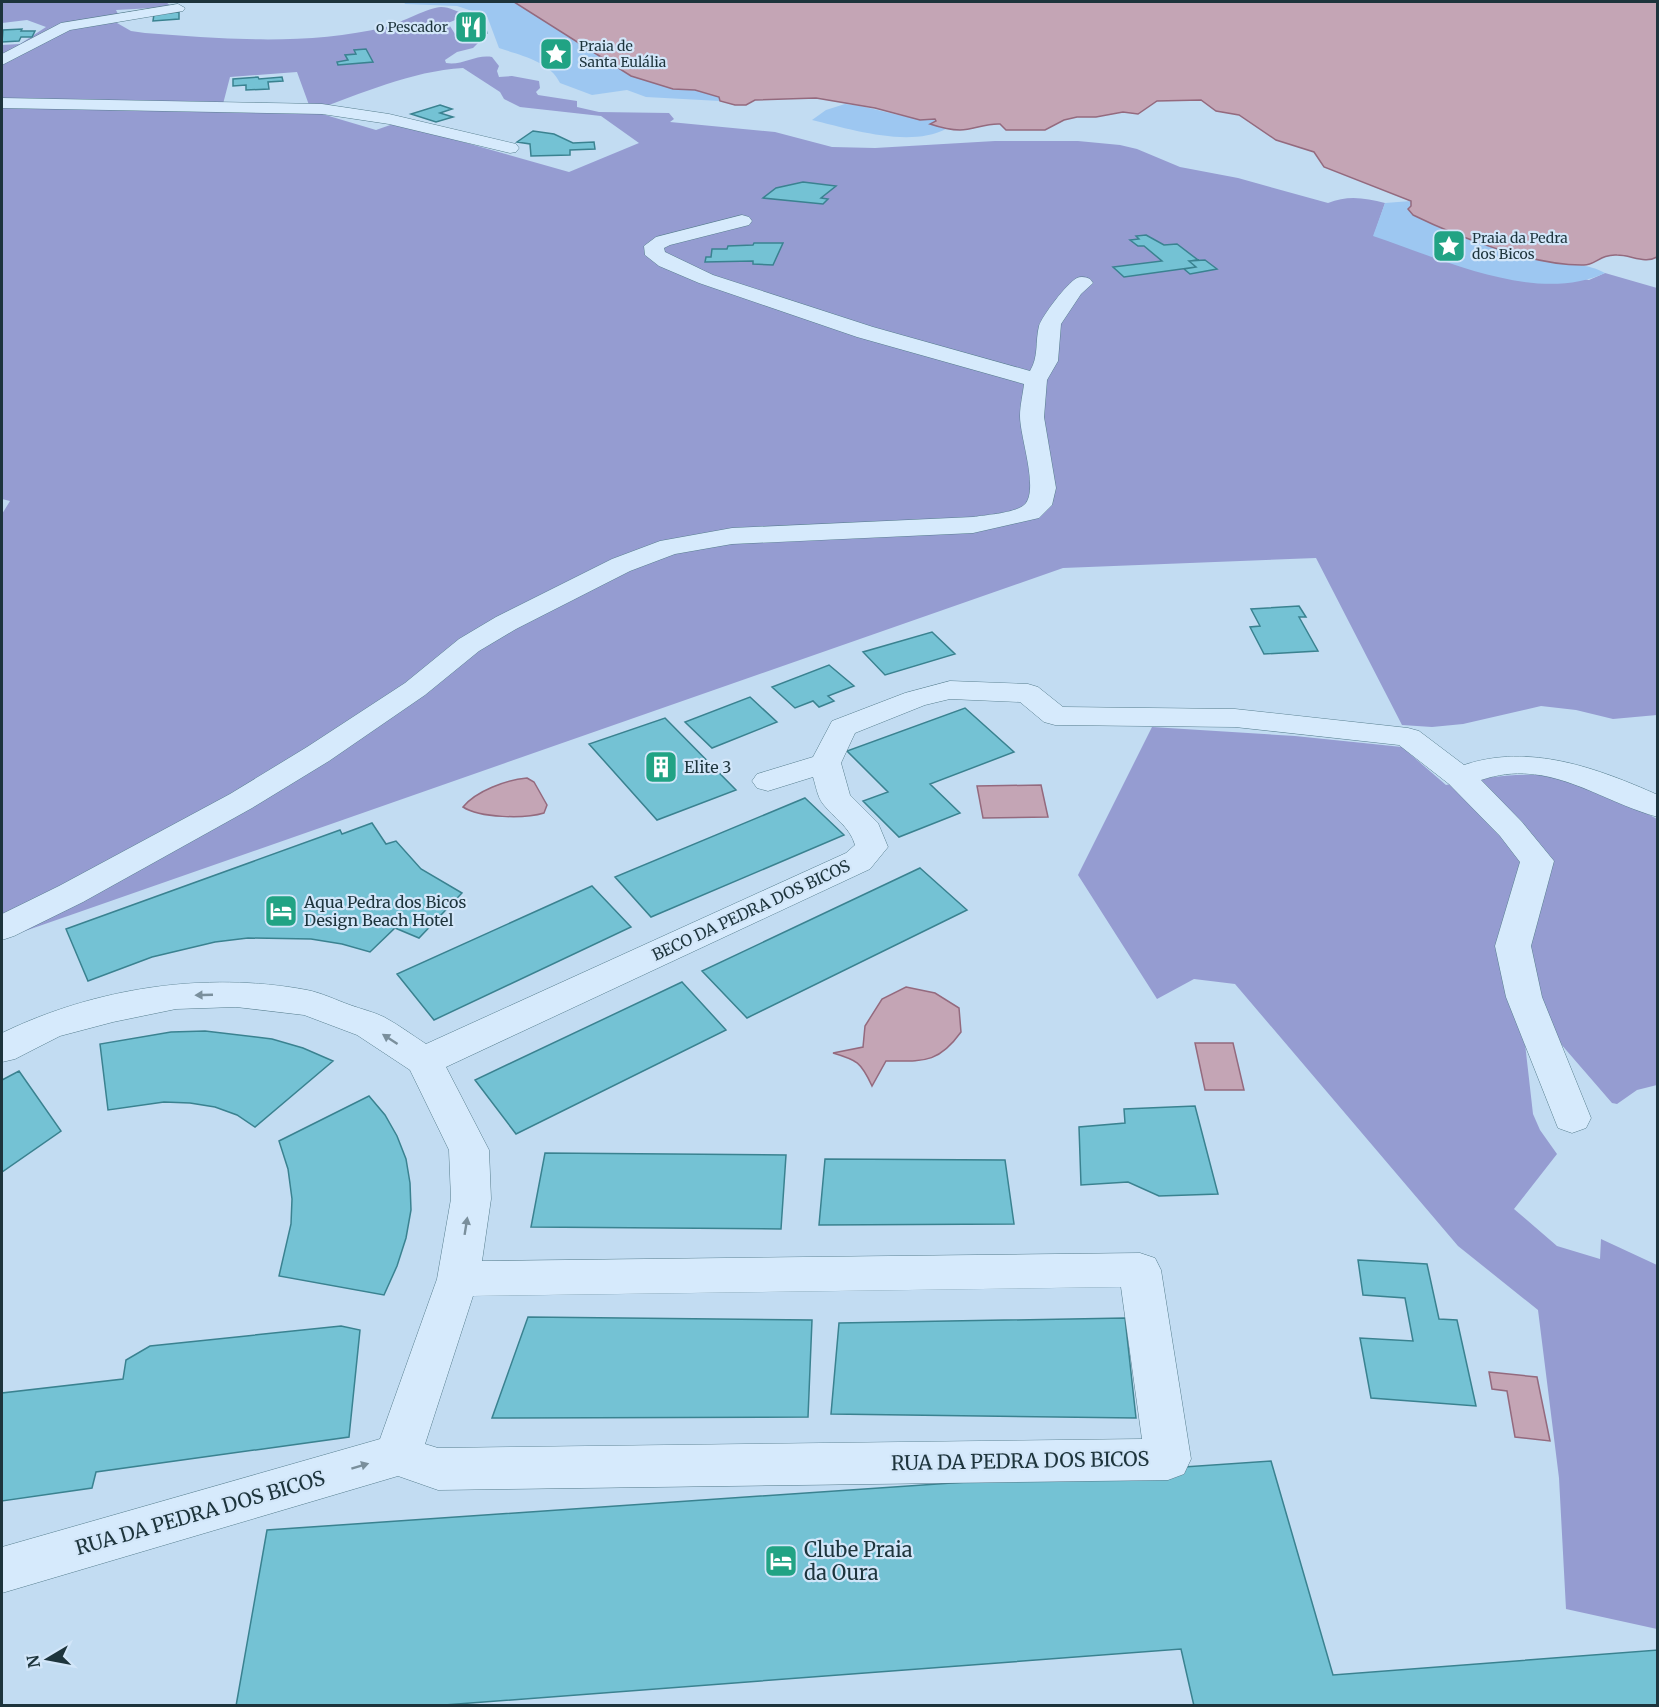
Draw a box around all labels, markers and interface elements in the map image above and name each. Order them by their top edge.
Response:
restaurant icon: o Pescador [453,9,489,45]
place label: o Pescador [376,18,448,36]
place icon: Praia de Santa Eulália [538,36,574,72]
place label: Praia de Santa Eulália [579,37,667,71]
place icon: Praia da Pedra dos Bicos [1431,228,1467,264]
place label: Praia da Pedra dos Bicos [1472,229,1568,263]
building icon: Elite 3 [643,749,679,785]
place label: Elite 3 [684,757,732,777]
street label: BECO DA PEDRA DOS BICOS [649,855,853,965]
place label: Aqua Pedra dos Bicos Design Beach Hotel [303,892,466,930]
hotel icon: Aqua Pedra dos Bicos Design Beach Hotel [263,893,299,929]
one-way arrow [194,990,213,1000]
one-way arrow [382,1034,398,1045]
one-way arrow [462,1216,471,1235]
street label: RUA DA PEDRA DOS BICOS [891,1446,1150,1475]
one-way arrow [351,1461,369,1470]
street label: RUA DA PEDRA DOS BICOS [72,1465,328,1560]
place label: Clube Praia da Oura [804,1537,913,1585]
hotel icon: Clube Praia da Oura [763,1543,799,1579]
north arrow [18,1629,78,1689]
text: N [22,1653,44,1670]

